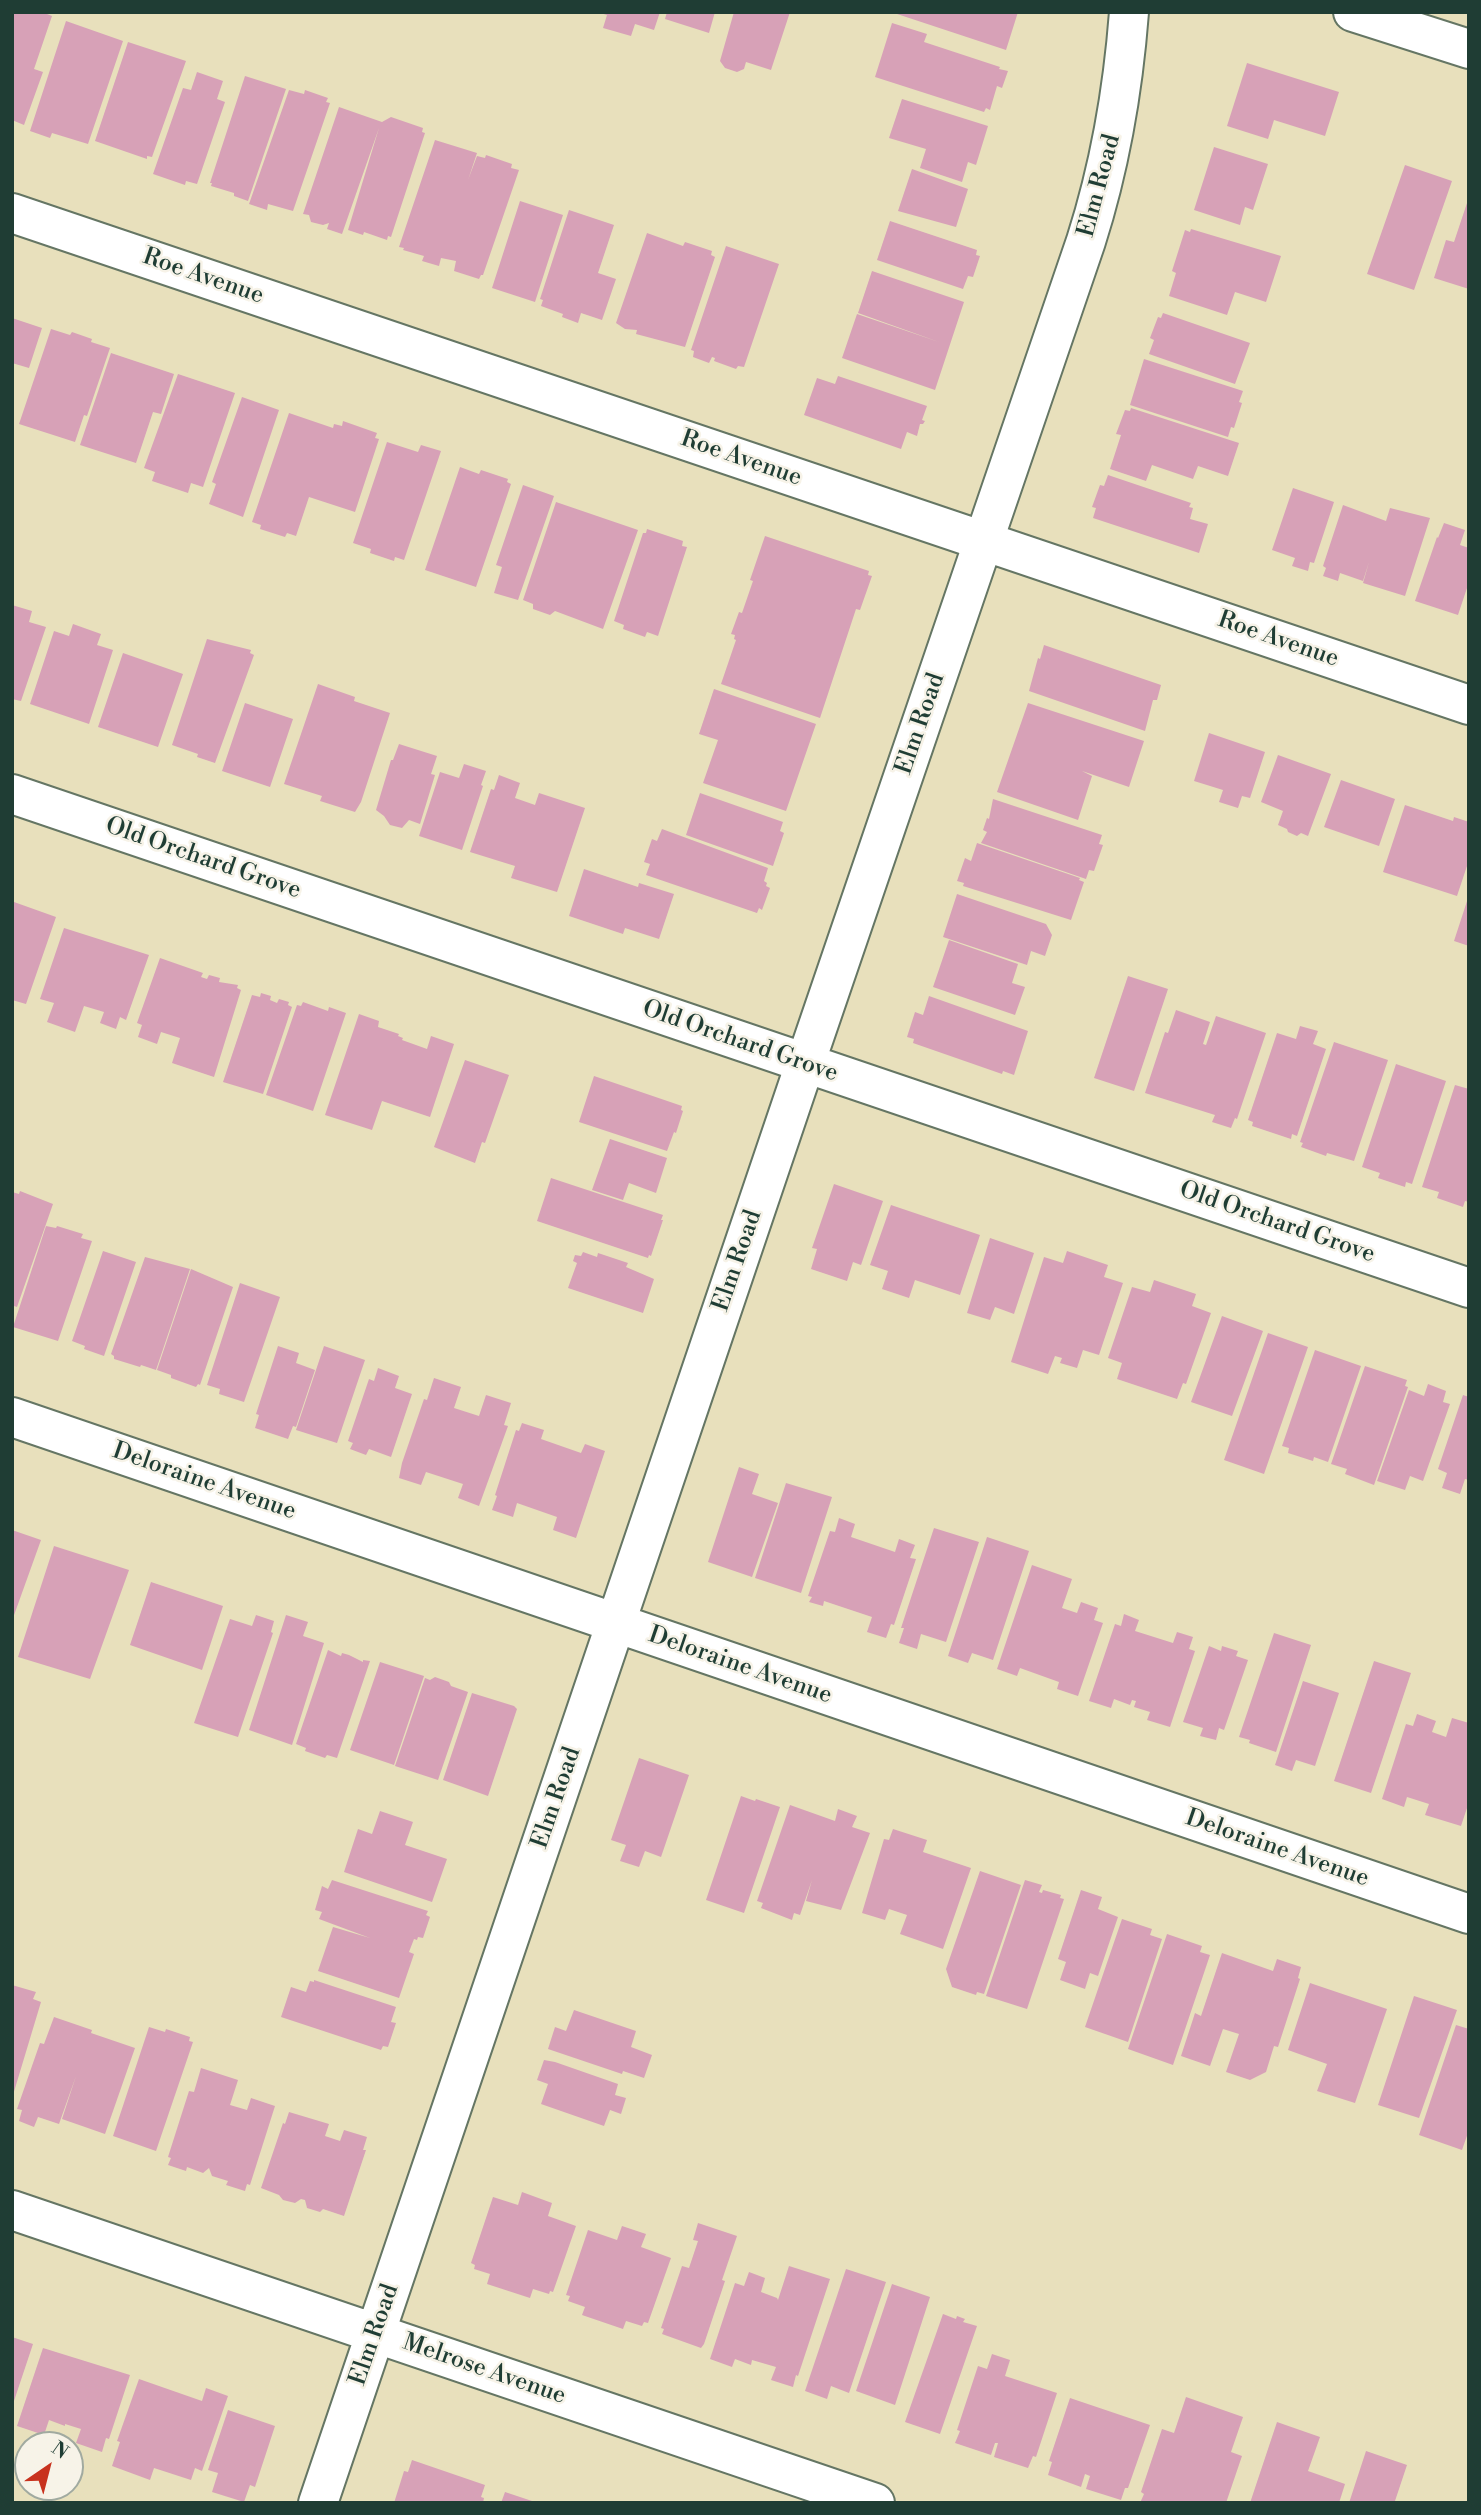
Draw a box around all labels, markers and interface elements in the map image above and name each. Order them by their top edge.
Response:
street label: Elm Road [1072,131,1128,241]
street label: Roe Avenue [139,243,267,311]
street label: Roe Avenue [677,425,805,493]
street label: Roe Avenue [1214,606,1342,674]
street label: Elm Road [890,670,952,778]
street label: Old Orchard Grove [101,812,305,906]
street label: Old Orchard Grove [638,995,842,1089]
street label: Old Orchard Grove [1175,1176,1379,1270]
street label: Elm Road [707,1207,769,1315]
street label: Deloraine Avenue [108,1437,300,1527]
street label: Deloraine Avenue [644,1621,836,1711]
street label: Elm Road [526,1744,588,1852]
street label: Deloraine Avenue [1181,1804,1373,1894]
street label: Elm Road [344,2281,406,2389]
street label: Melrose Avenue [399,2329,569,2411]
north arrow [14,2431,84,2501]
text: N [47,2436,73,2465]

